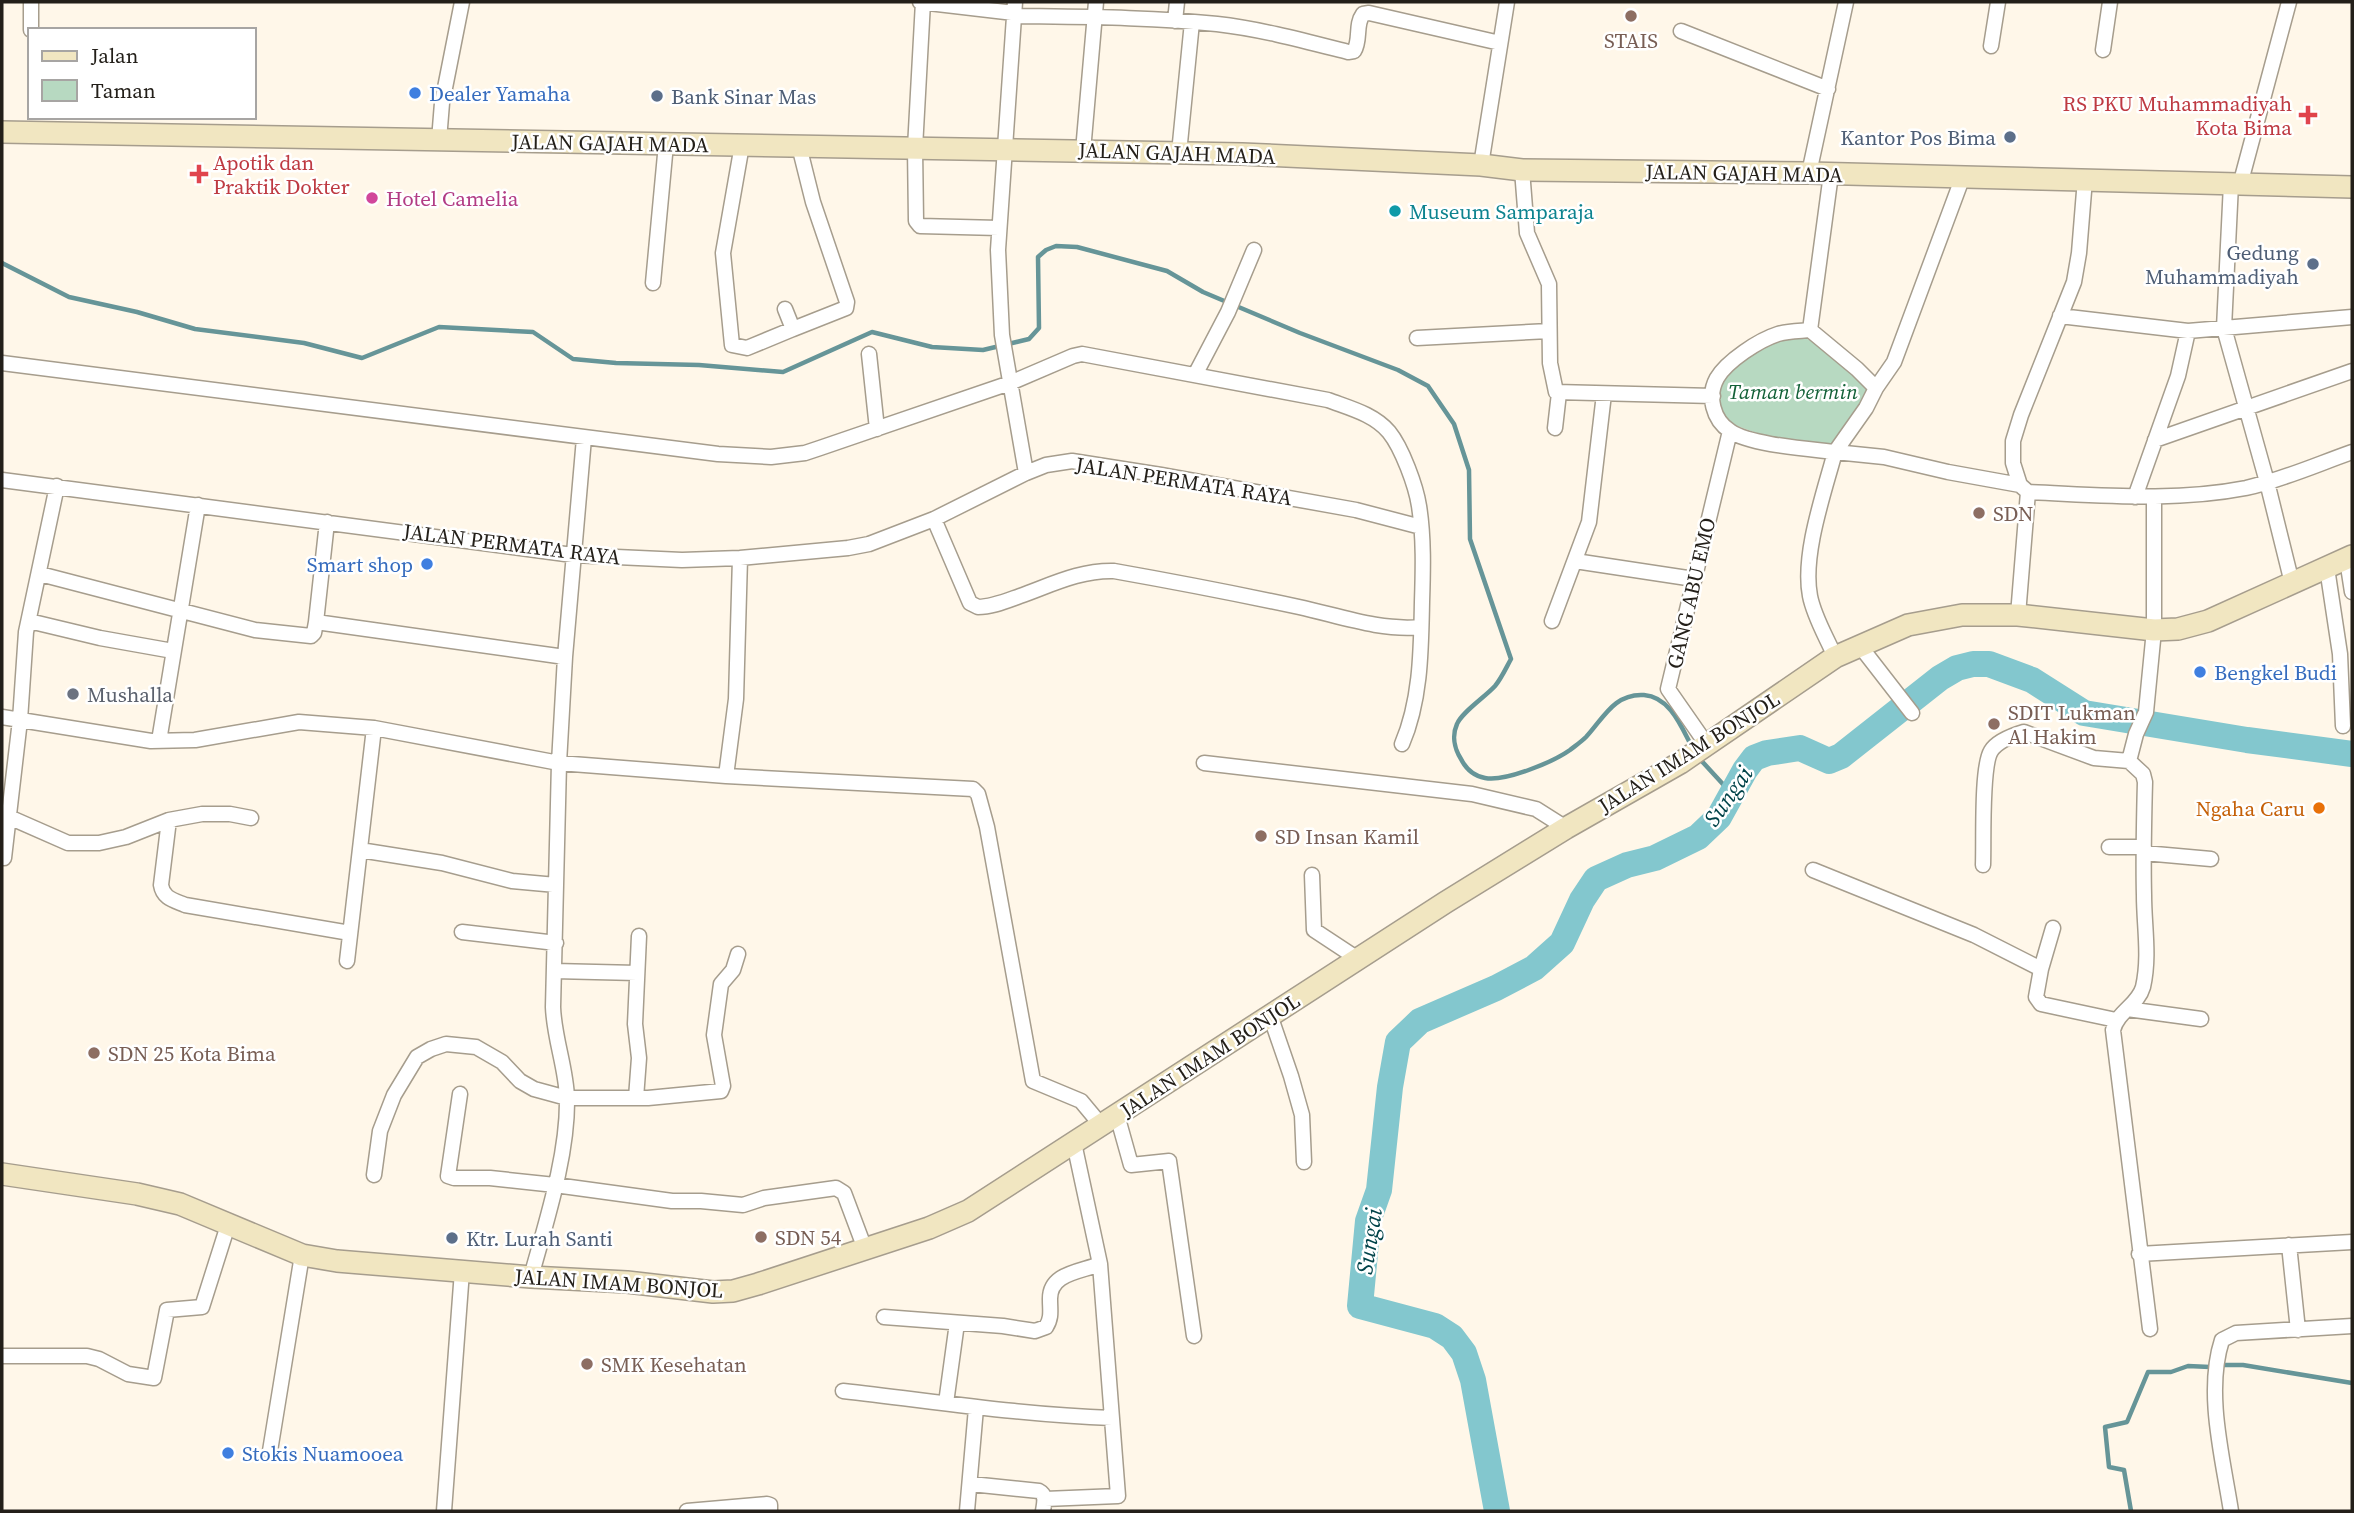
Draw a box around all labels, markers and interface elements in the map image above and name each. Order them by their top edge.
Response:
marker: STAIS [1623,8,1639,24]
place label: STAIS [1604,26,1658,55]
legend [28,28,256,119]
text: Jalan [90,41,139,70]
text: Taman [91,76,156,105]
place label: Dealer Yamaha [429,79,571,108]
place label: Bank Sinar Mas [671,82,816,111]
marker: Dealer Yamaha [407,85,423,101]
marker: Bank Sinar Mas [649,88,665,104]
place label: RS PKU Muhammadiyah Kota Bima [2063,89,2292,142]
marker: RS PKU Muhammadiyah Kota Bima [2298,105,2318,125]
place label: Kantor Pos Bima [1840,123,1996,152]
street label: JALAN GAJAH MADA [510,127,709,159]
marker: Kantor Pos Bima [2002,129,2018,145]
street label: JALAN GAJAH MADA [1077,135,1276,171]
place label: Apotik dan Praktik Dokter [213,148,350,201]
street label: JALAN GAJAH MADA [1644,157,1843,189]
marker: Apotik dan Praktik Dokter [191,166,207,182]
place label: Hotel Camelia [386,184,519,213]
marker: Hotel Camelia [364,190,380,206]
place label: Museum Samparaja [1409,197,1595,226]
marker: Museum Samparaja [1387,203,1403,219]
place label: Gedung Muhammadiyah [2145,238,2299,291]
marker: Gedung Muhammadiyah [2305,256,2321,272]
park label: Taman bermin [1728,377,1858,406]
street label: JALAN PERMATA RAYA [1073,449,1294,512]
place label: SDN [1993,499,2033,528]
marker: SDN [1971,505,1987,521]
street label: GANG ABU EMO [1659,514,1723,672]
street label: JALAN PERMATA RAYA [401,516,622,572]
place label: Smart shop [307,550,413,579]
marker: Smart shop [419,556,435,572]
place label: Bengkel Budi [2214,658,2337,687]
marker: Bengkel Budi [2192,664,2208,680]
place label: Mushalla [87,680,173,709]
street label: JALAN IMAM BONJOL [1592,684,1785,820]
marker: Mushalla [65,686,81,702]
place label: SDIT Lukman Al Hakim [2008,698,2136,751]
marker: SDIT Lukman Al Hakim [1986,716,2002,732]
water label: Sungai [1696,759,1760,833]
place label: Ngaha Caru [2196,794,2305,823]
marker: Ngaha Caru [2311,800,2327,816]
place label: SD Insan Kamil [1275,822,1419,851]
marker: SD Insan Kamil [1253,828,1269,844]
street label: JALAN IMAM BONJOL [1114,986,1306,1125]
place label: SDN 25 Kota Bima [108,1039,276,1068]
marker: SDN 25 Kota Bima [86,1045,102,1061]
water label: Sungai [1348,1206,1390,1276]
place label: SDN 54 [775,1223,842,1252]
place label: Ktr. Lurah Santi [466,1224,613,1253]
marker: SDN 54 [753,1229,769,1245]
marker: Ktr. Lurah Santi [444,1230,460,1246]
street label: JALAN IMAM BONJOL [513,1261,724,1305]
place label: SMK Kesehatan [601,1350,747,1379]
marker: SMK Kesehatan [579,1356,595,1372]
place label: Stokis Nuamooea [242,1439,404,1468]
marker: Stokis Nuamooea [220,1445,236,1461]

